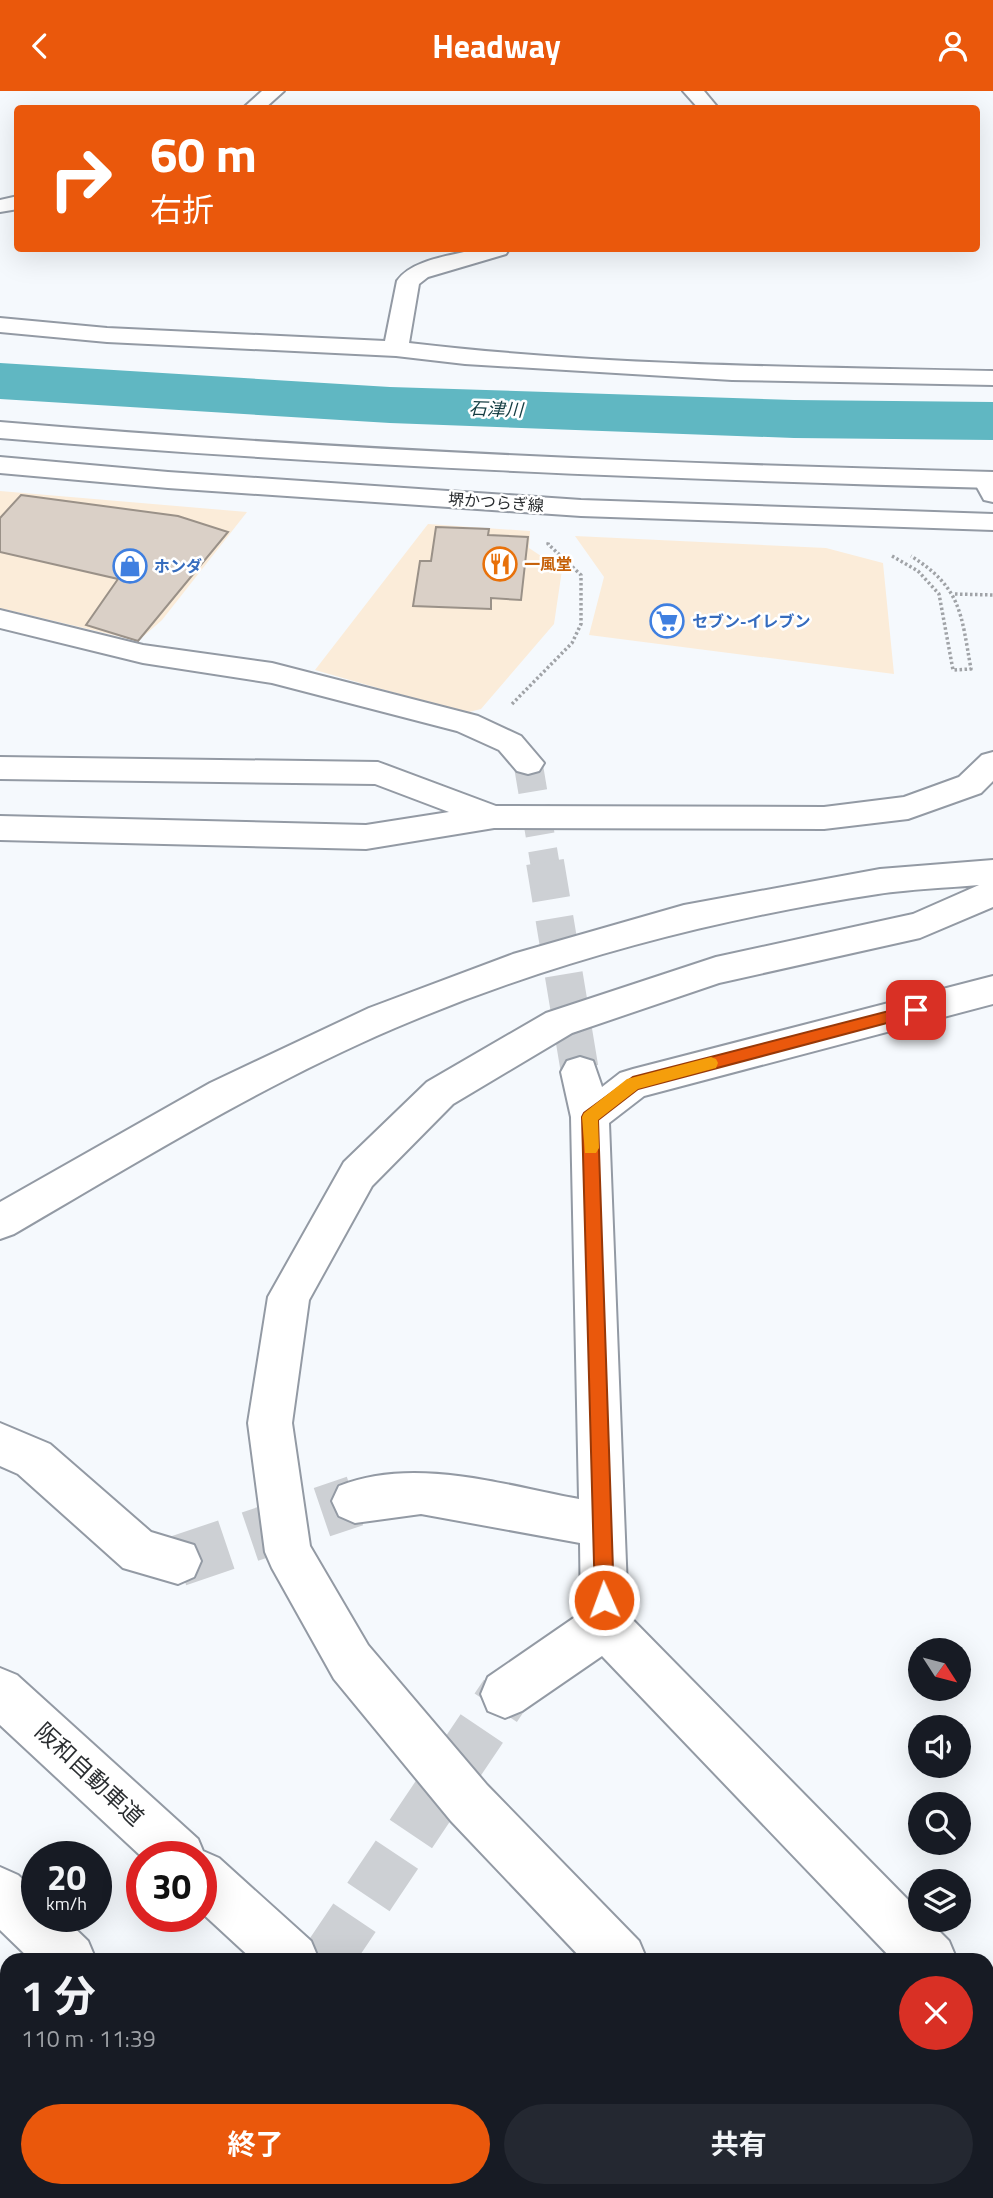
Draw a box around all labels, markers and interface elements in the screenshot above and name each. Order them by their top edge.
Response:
text: Headway [432,22,561,70]
icon: back [21,27,59,65]
icon: person [934,27,972,65]
text: 60 m [150,116,257,191]
icon: right [35,133,126,224]
text: 右折 [150,185,214,233]
water label: 石津川 [469,395,525,424]
street label: 堺かつらぎ線 [447,487,545,517]
restaurant icon: 一風堂 [481,545,519,583]
shop icon: ホンダ [111,547,149,585]
place label: 一風堂 [524,552,572,576]
place label: ホンダ [154,554,202,578]
supermarket icon: セブン-イレブン [648,602,686,640]
place label: セブン-イレブン [692,609,811,633]
pin [886,980,946,1040]
icon: arrive [897,991,935,1029]
position arrow [567,1563,641,1637]
north arrow [908,1638,971,1701]
map controls [908,1638,971,1932]
street label: 阪和自動車道 [28,1714,152,1834]
button: sound [908,1715,971,1778]
button: search [908,1792,971,1855]
speed limit sign: 30 [126,1841,217,1932]
text: 20 [47,1850,86,1904]
button: layers [908,1869,971,1932]
text: km/h [46,1890,87,1917]
text: 1 分 [21,1963,96,2027]
button: close [899,1976,973,2050]
text: 110 m · 11:39 [21,2021,156,2056]
button: 終了 [21,2104,490,2184]
button: 共有 [504,2104,973,2184]

